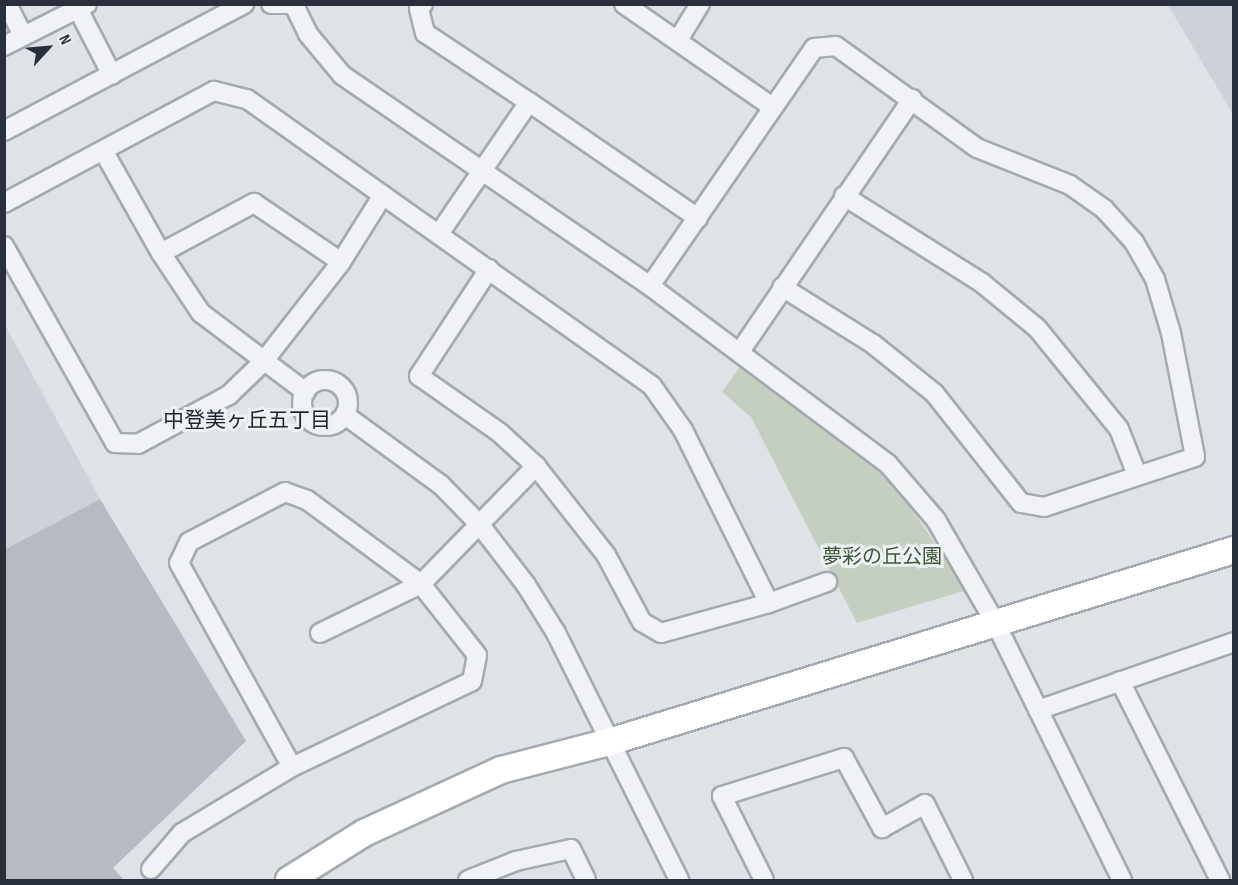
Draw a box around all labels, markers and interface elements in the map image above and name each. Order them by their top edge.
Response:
north arrow [18,18,78,78]
text: N [54,32,75,48]
district label: 中登美ヶ丘五丁目 [163,408,331,434]
park label: 夢彩の丘公園 [822,545,942,569]

